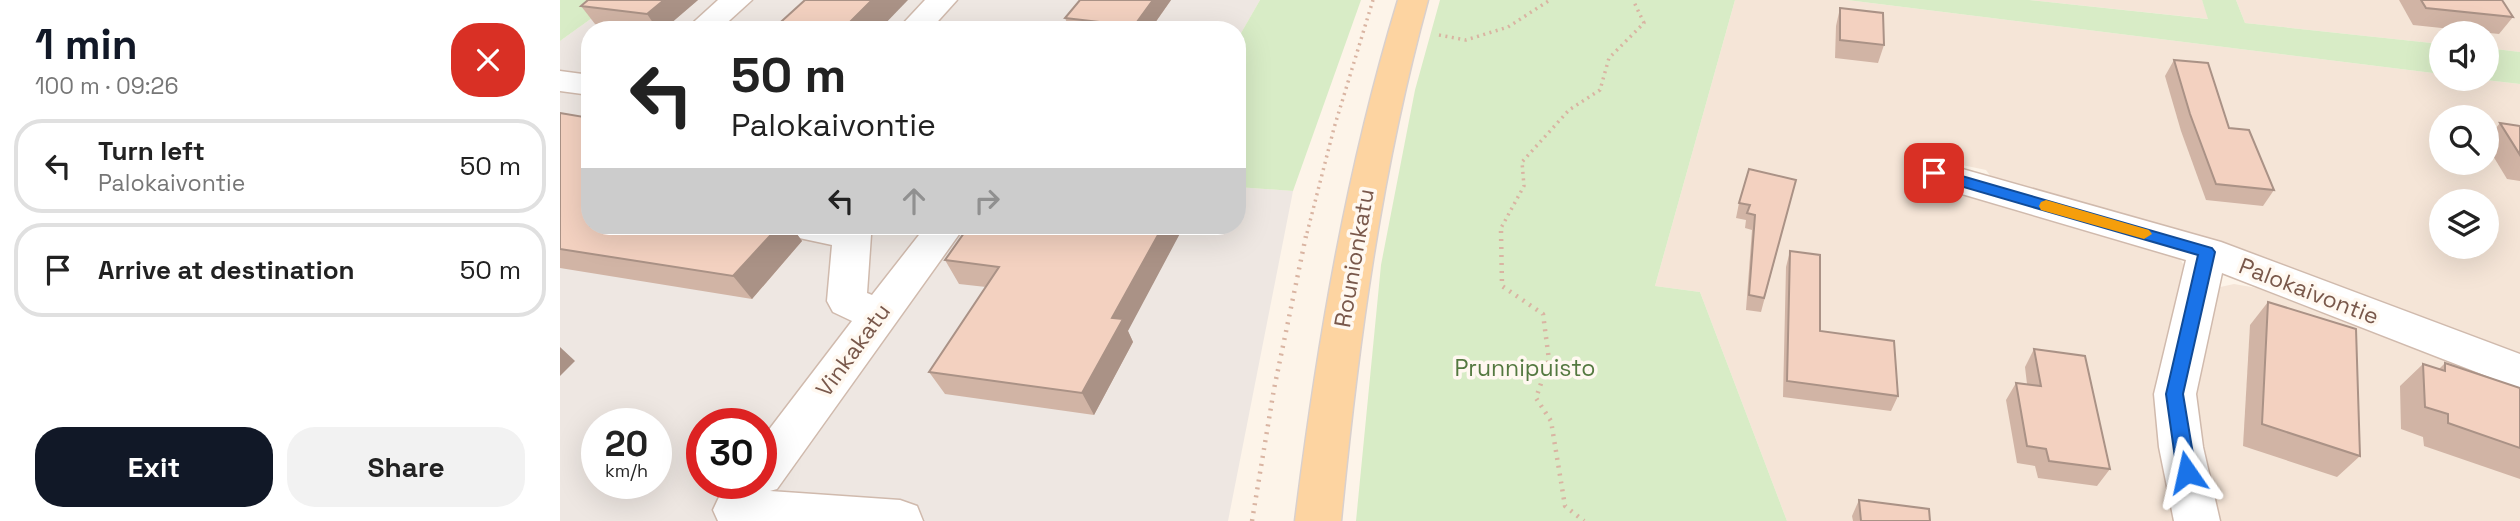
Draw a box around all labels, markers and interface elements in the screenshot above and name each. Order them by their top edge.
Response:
text: 1 min [35,18,138,71]
map controls [2429,21,2499,259]
button: sound [2429,21,2499,91]
button: close [451,23,525,97]
text: 50 m [731,44,846,106]
icon: left [616,49,707,140]
text: 100 m · 09:26 [35,71,179,101]
text: Palokaivontie [731,105,936,145]
button: search [2429,105,2499,175]
text: Turn left [98,134,205,168]
pin [1904,143,1964,203]
icon: left [39,147,77,185]
text: 50 m [460,149,521,183]
icon: arrive [1915,154,1953,192]
text: Palokaivontie [98,168,245,198]
icon: left [822,182,860,220]
icon: ahead [895,182,933,220]
icon: right [968,182,1006,220]
street label: Rounionkatu [1327,186,1381,330]
button: layers [2429,189,2499,259]
icon: arrive [39,251,77,289]
street label: Palokaivontie [2235,251,2383,331]
text: Arrive at destination [98,253,355,287]
text: 50 m [460,253,521,287]
street label: Vinkakatu [809,297,897,403]
park label: Prunnipuisto [1454,353,1596,383]
speed limit sign: 30 [686,408,777,499]
text: 20 [605,422,648,466]
button: Exit [35,427,273,507]
button: Share [287,427,525,507]
position arrow [2150,435,2224,509]
text: km/h [605,459,648,482]

